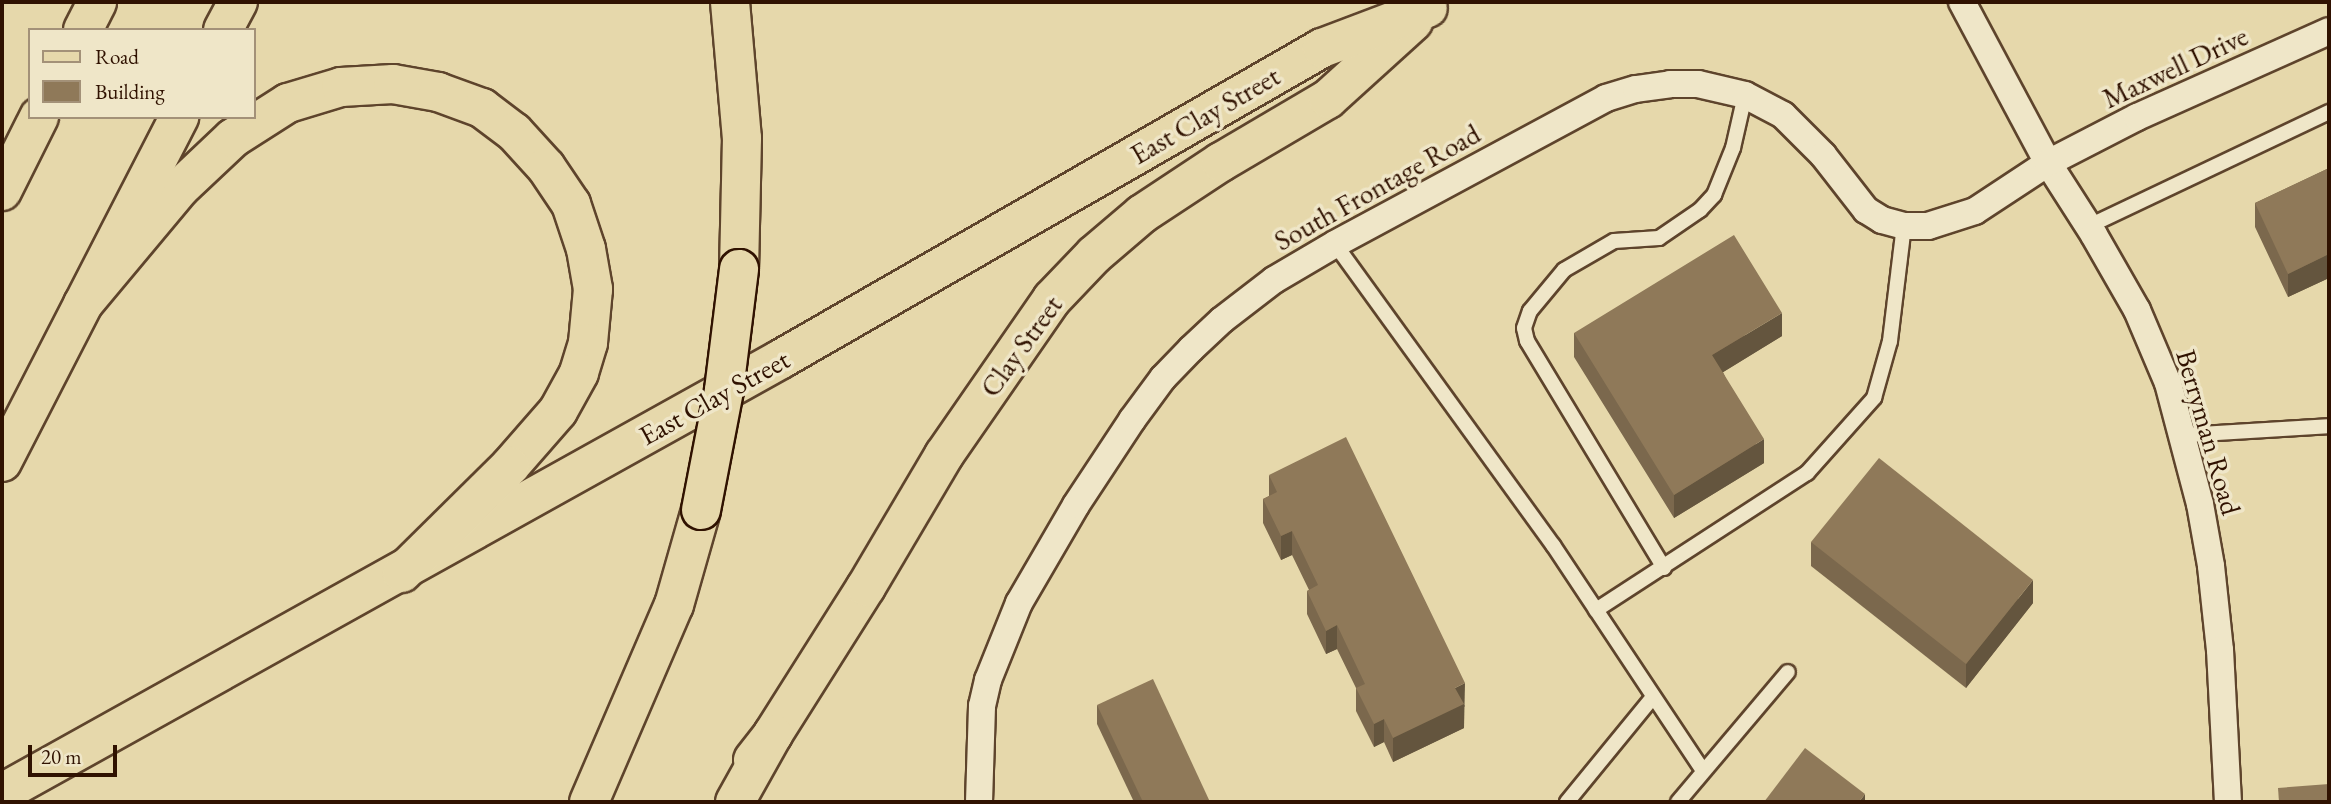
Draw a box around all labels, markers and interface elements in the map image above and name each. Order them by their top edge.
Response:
street label: Maxwell Drive [2097,19,2253,115]
legend [28,28,256,119]
text: Road [95,43,139,70]
street label: East Clay Street [1124,59,1286,171]
text: Building [95,78,165,105]
street label: South Frontage Road [1268,117,1486,257]
street label: Clay Street [973,289,1069,403]
street label: East Clay Street [633,342,795,452]
street label: Berryman Road [2169,346,2249,518]
scale bar [32,730,121,774]
text: 20 m [41,743,82,770]

